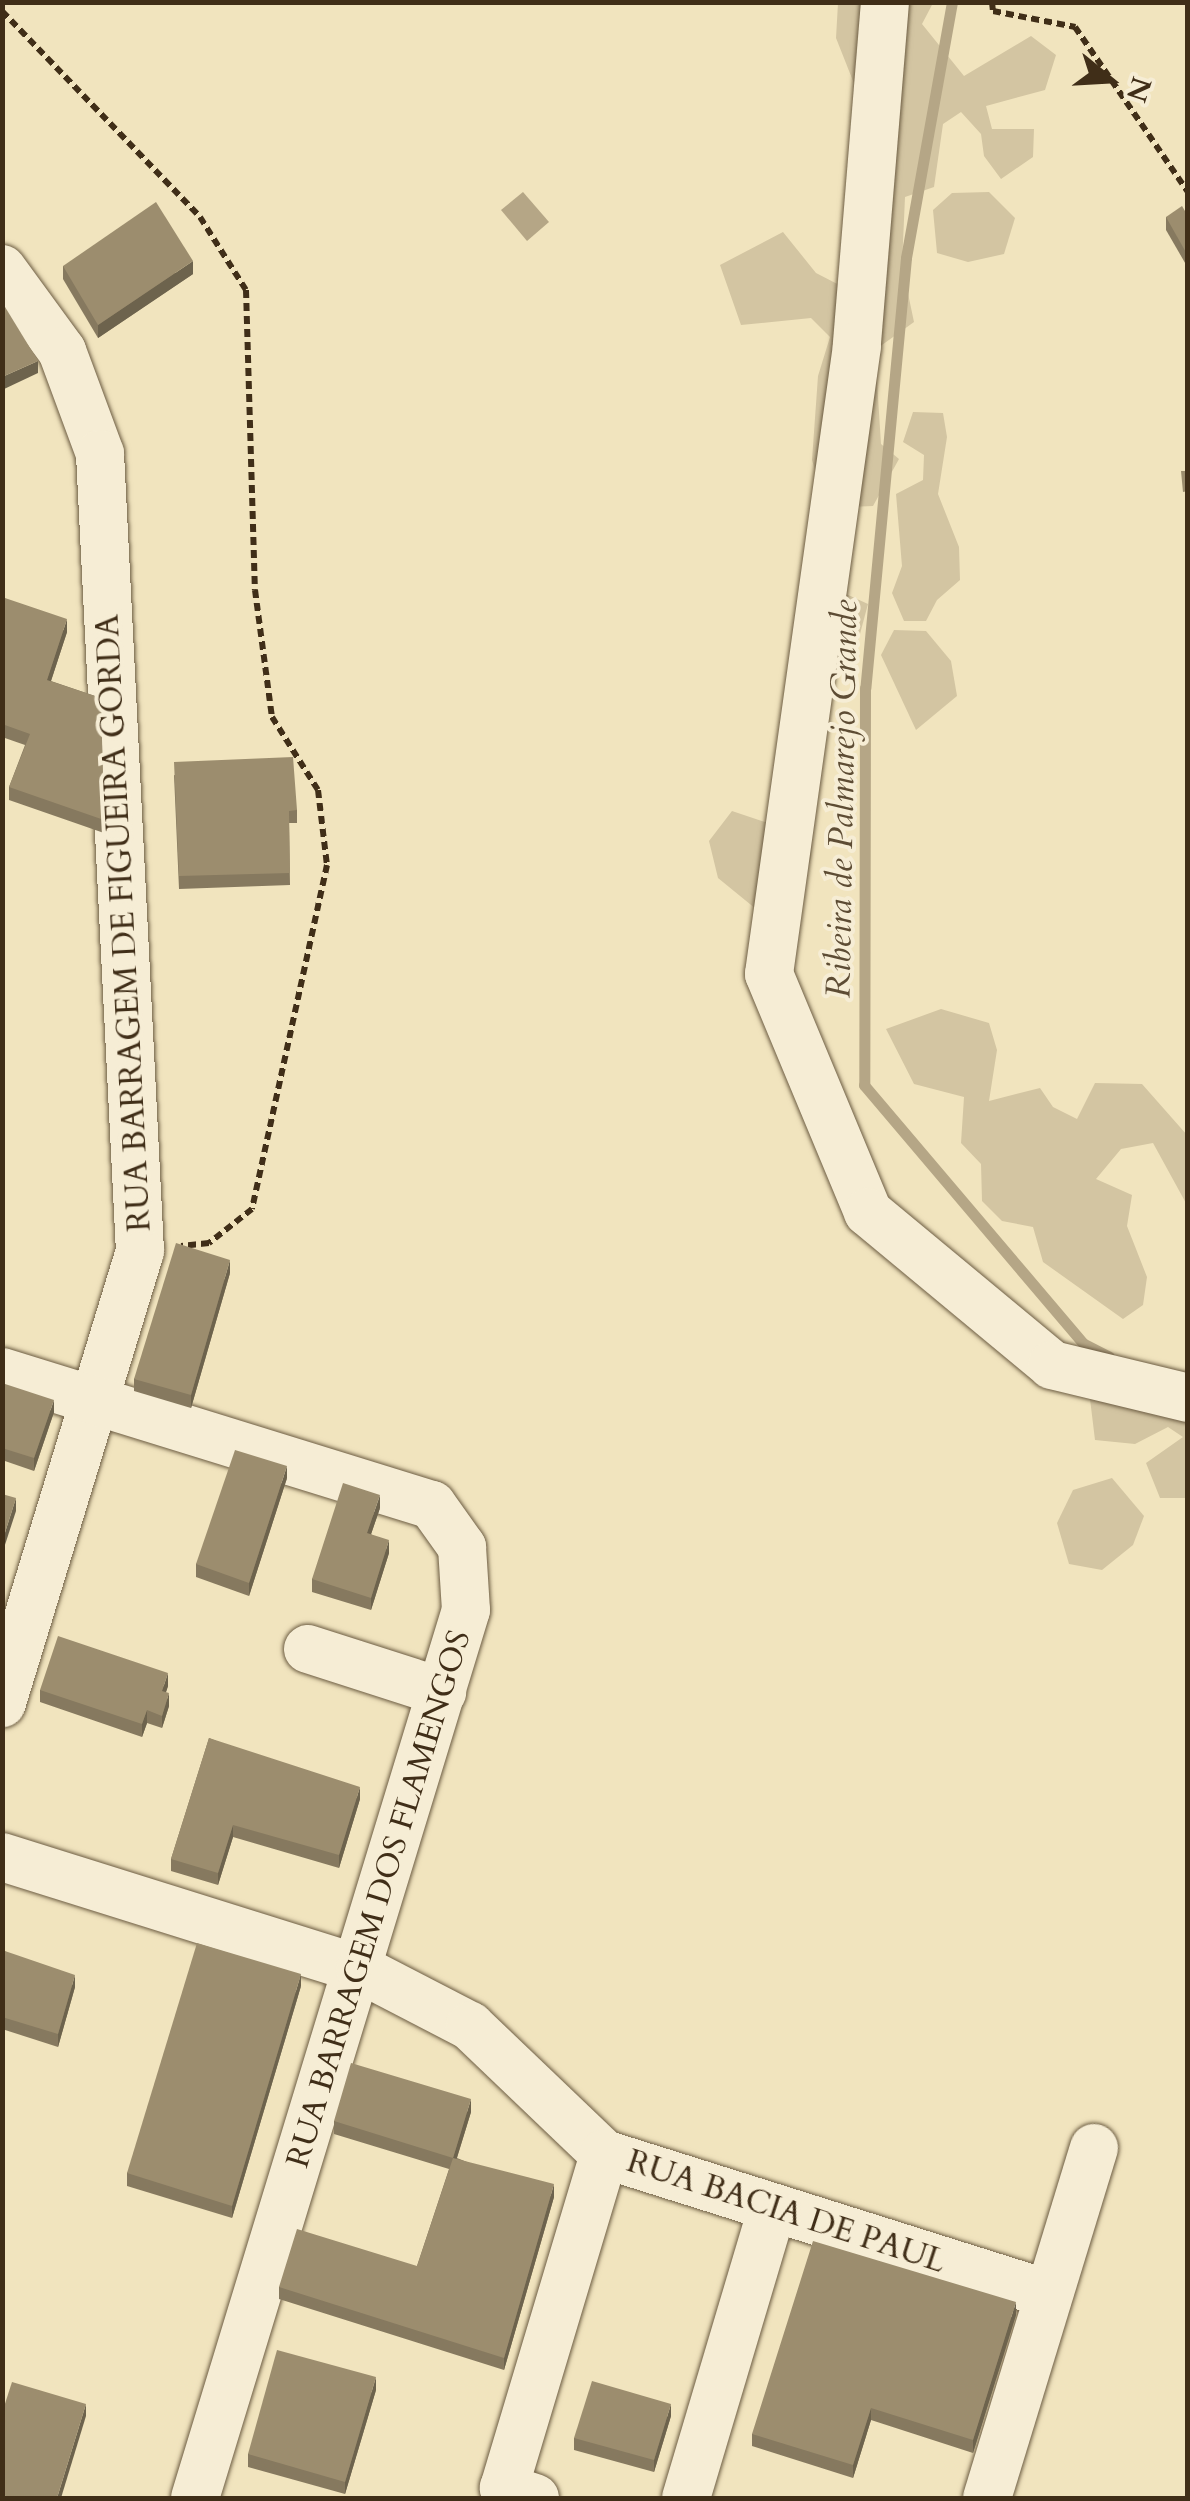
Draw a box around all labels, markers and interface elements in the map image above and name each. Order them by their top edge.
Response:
north arrow [1060,30,1160,130]
text: N [1117,72,1160,107]
water label: Ribeira de Palmarejo Grande [818,599,866,999]
street label: RUA BARRAGEM DE FIGUEIRA GORDA [89,613,159,1233]
street label: RUA BARRAGEM DOS FLAMENGOS [279,1626,479,2172]
street label: RUA BACIA DE PAUL [622,2142,950,2282]

